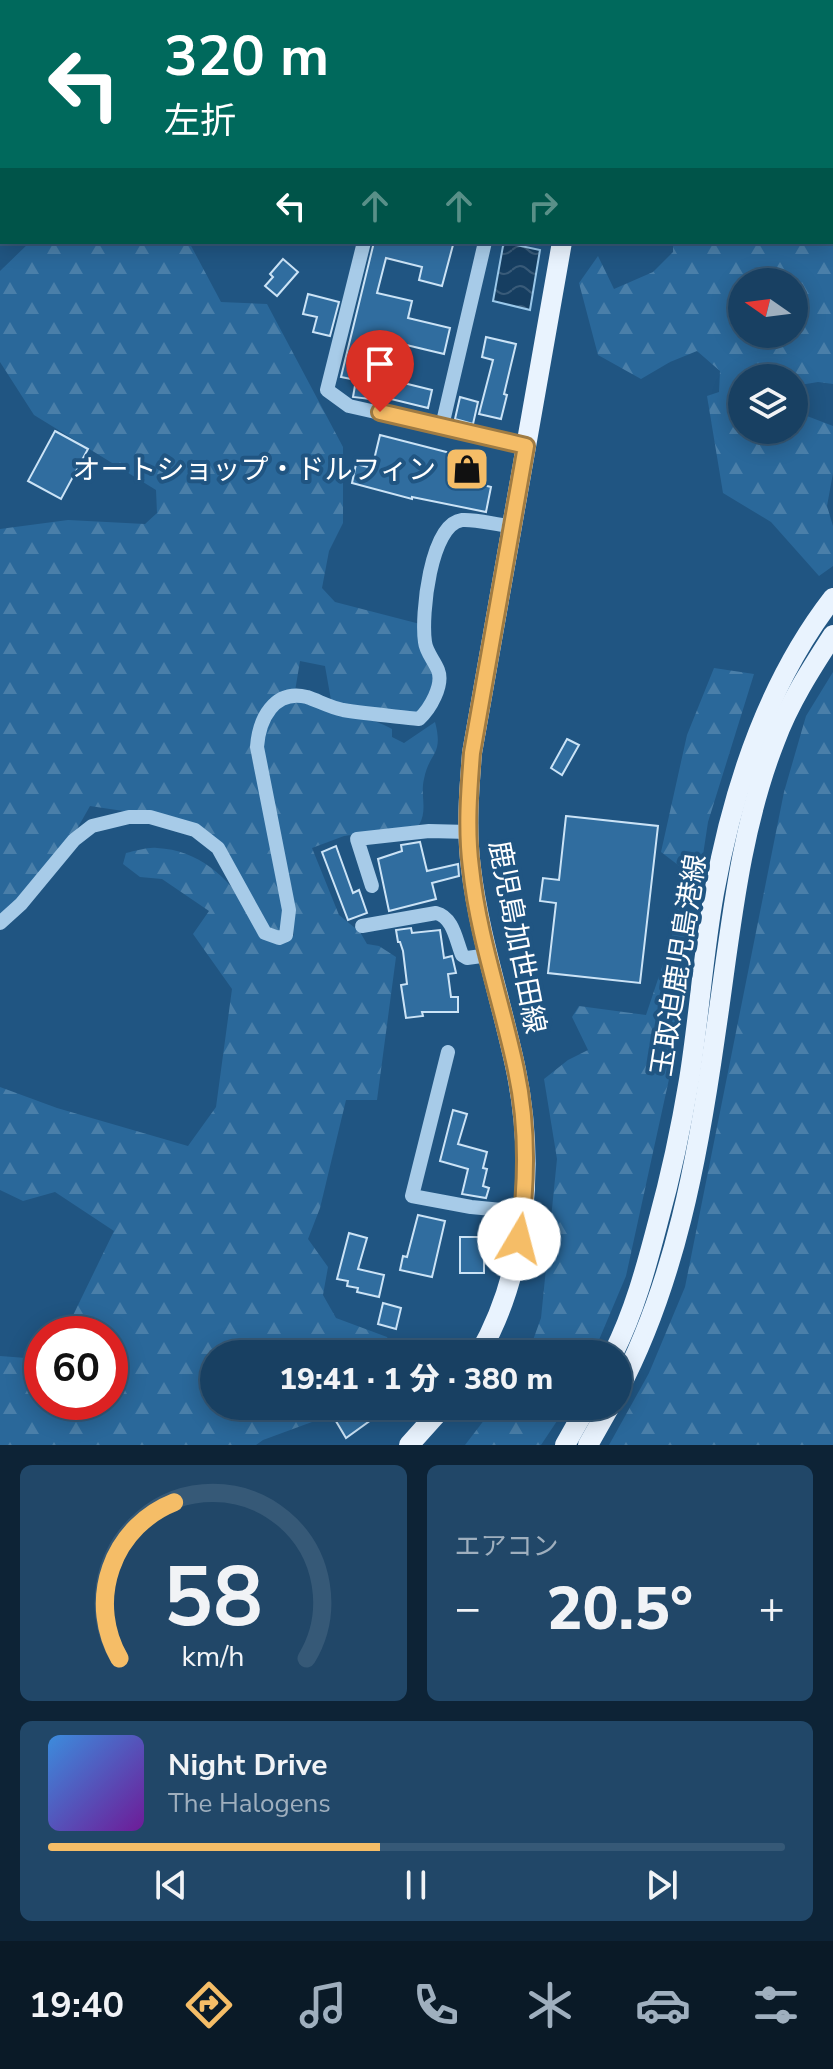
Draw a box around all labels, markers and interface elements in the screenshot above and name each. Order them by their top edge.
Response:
text: 320 m [164,18,329,95]
icon: left [32,32,136,136]
text: 左折 [164,97,236,146]
icon: left [269,184,313,228]
icon: ahead [353,184,397,228]
icon: ahead [437,184,481,228]
icon: right [521,184,565,228]
north arrow [728,268,808,348]
map controls [728,268,808,444]
pin [346,330,414,412]
icon: arrive [358,342,402,386]
button: layers [728,364,808,444]
shop icon: オートショップ・ドルフィン [443,445,491,493]
place label: オートショップ・ドルフィン [73,451,436,489]
street label: 鹿児島加世田線 [480,837,554,1037]
street label: 玉取迫鹿児島港線 [643,852,715,1079]
position arrow [477,1197,561,1281]
speed limit sign: 60 [24,1316,128,1420]
text: 19:41 · 1 分 · 380 m [279,1359,553,1400]
text: エアコン [455,1529,559,1564]
text: 58 [163,1541,263,1654]
text: 20.5° [546,1568,693,1650]
text: − [455,1579,481,1639]
text: + [759,1579,785,1639]
text: km/h [182,1637,245,1676]
text: Night Drive [168,1745,327,1786]
text: The Halogens [168,1786,331,1821]
icon: previous [149,1863,193,1907]
icon: pause [394,1863,438,1907]
icon: next [640,1863,684,1907]
icon: directions [181,1977,237,2033]
icon: music [295,1977,351,2033]
icon: phone [408,1977,464,2033]
icon: climate [522,1977,578,2033]
icon: car [635,1977,691,2033]
icon: filters [748,1977,804,2033]
text: 19:40 [29,1981,124,2030]

